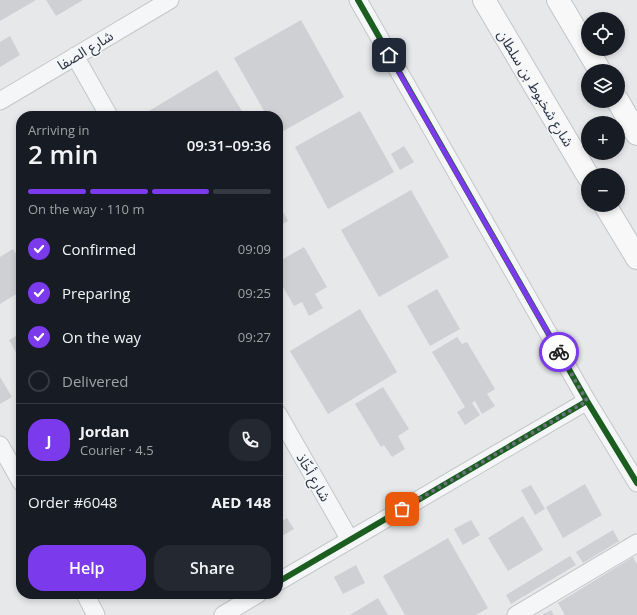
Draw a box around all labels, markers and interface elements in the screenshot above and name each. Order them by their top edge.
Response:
map controls [581,12,625,212]
button: locate [581,12,625,56]
street label: شارع الصفا [53,26,118,76]
street label: شارع شخبوط بن سلطان [492,26,578,151]
pin [372,38,406,72]
icon: home [378,44,400,66]
button: layers [581,64,625,108]
button: + [581,116,625,160]
text: Arriving in [28,121,90,139]
text: 09:31–09:36 [187,135,271,155]
text: 2 min [28,136,98,172]
button: − [581,168,625,212]
text: On the way · 110 m [28,200,144,218]
icon: check [28,238,50,260]
text: Confirmed [62,239,136,259]
text: 09:09 [238,240,271,258]
icon: check [28,282,50,304]
text: Preparing [62,283,130,303]
text: 09:25 [238,284,271,302]
icon: check [28,326,50,348]
text: On the way [62,327,141,347]
text: 09:27 [238,328,271,346]
courier [539,332,579,372]
icon: bike [548,341,570,363]
text: Delivered [62,371,129,391]
button: phone [229,419,271,461]
text: Jordan [80,421,129,441]
text: J [47,430,51,450]
text: Courier · 4.5 [80,441,154,459]
street label: شارع أخّاذ [291,449,336,506]
text: Order #6048 [28,492,117,512]
text: AED 148 [212,492,271,512]
pin [385,492,419,526]
icon: bag [391,498,413,520]
button: Help [28,545,146,591]
button: Share [154,545,271,591]

